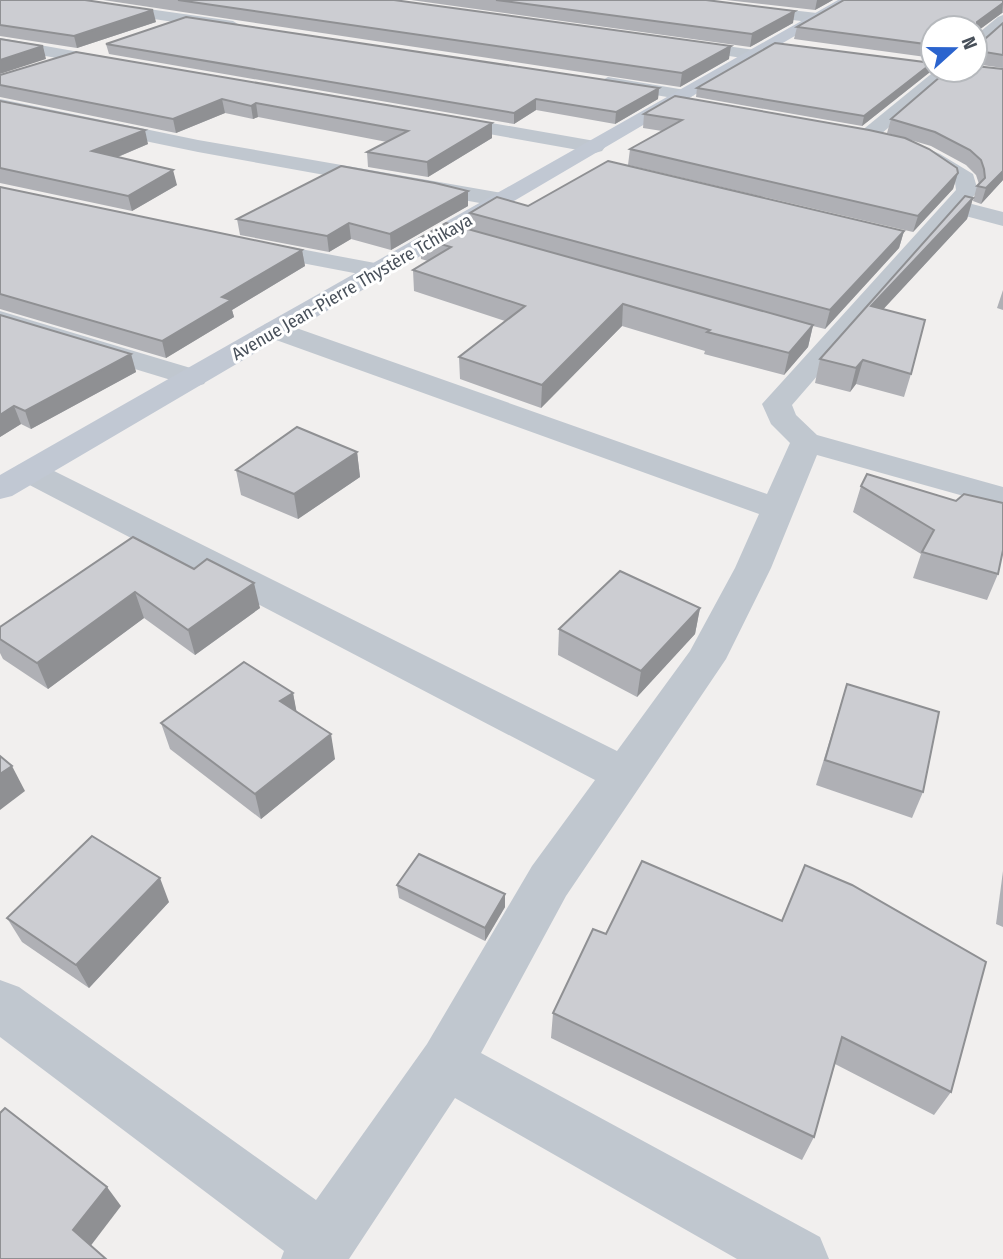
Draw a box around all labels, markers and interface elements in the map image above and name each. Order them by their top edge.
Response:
north arrow [919,14,989,84]
text: N [957,34,982,53]
street label: Avenue Jean-Pierre Thystère Tchikaya [228,209,476,365]

